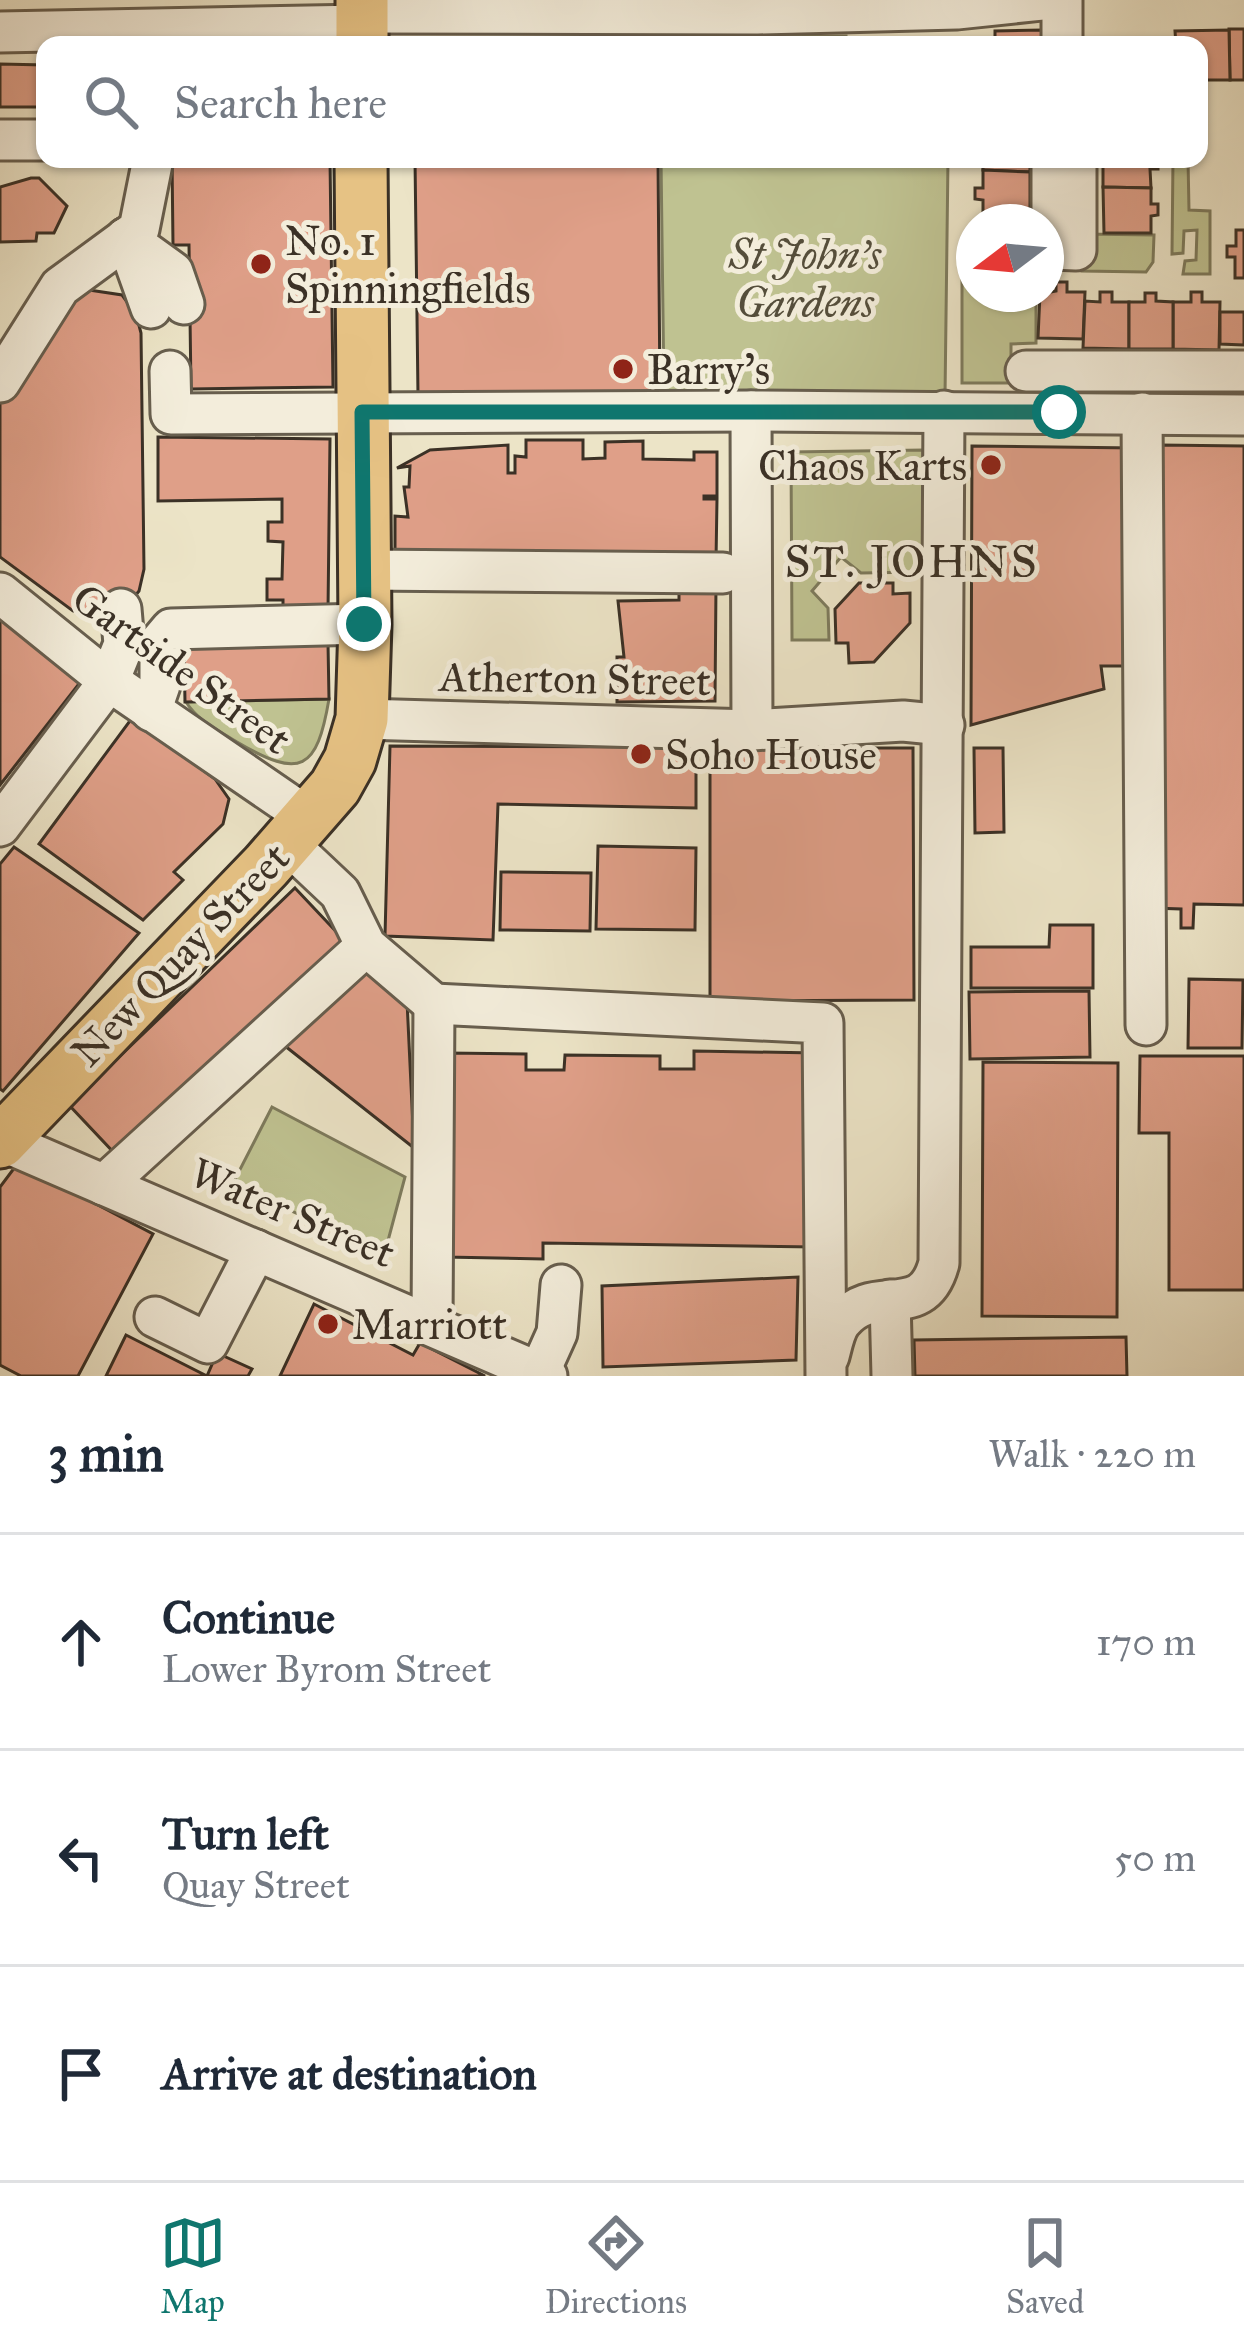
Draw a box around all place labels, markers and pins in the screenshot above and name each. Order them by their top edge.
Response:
place label: No. 1 Spinningfields [285,215,530,315]
marker: No. 1 Spinningfields [248,251,274,277]
place label: Barry's [647,344,770,396]
marker: Barry's [610,356,636,382]
place label: Chaos Karts [758,440,967,492]
marker: Chaos Karts [978,452,1004,478]
place label: Soho House [665,729,877,781]
marker: Soho House [628,741,654,767]
place label: Marriott [352,1299,507,1351]
marker: Marriott [315,1311,341,1337]

